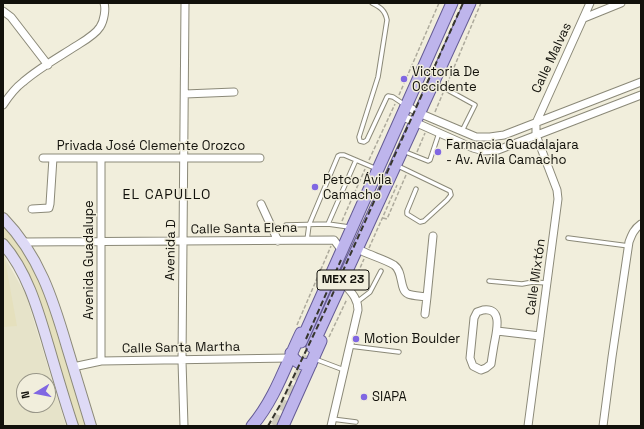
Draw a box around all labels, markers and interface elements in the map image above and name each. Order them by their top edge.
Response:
street label: Calle Malvas [529,20,575,96]
place label: Victoria De Occidente [412,64,480,95]
marker: Victoria De Occidente [399,74,409,84]
place label: Farmacia Guadalajara - Av. Ávila Camacho [446,137,579,168]
street label: Privada José Clemente Orozco [57,138,245,154]
marker: Farmacia Guadalajara - Av. Ávila Camacho [433,147,443,157]
place label: Petco Ávila Camacho [323,172,392,203]
marker: Petco Ávila Camacho [310,182,320,192]
district label: EL CAPULLO [123,187,211,203]
street label: Avenida Guadalupe [81,200,97,320]
street label: Avenida D [163,219,179,281]
street label: Calle Santa Elena [190,220,298,238]
street label: Calle Mixtón [523,238,549,316]
road number: MEX 23 [317,270,369,290]
place label: Motion Boulder [364,331,460,347]
marker: Motion Boulder [351,334,361,344]
street label: Calle Santa Martha [122,339,240,357]
north arrow [16,373,56,413]
place label: SIAPA [372,389,407,405]
text: N [18,390,33,400]
marker: SIAPA [359,392,369,402]

